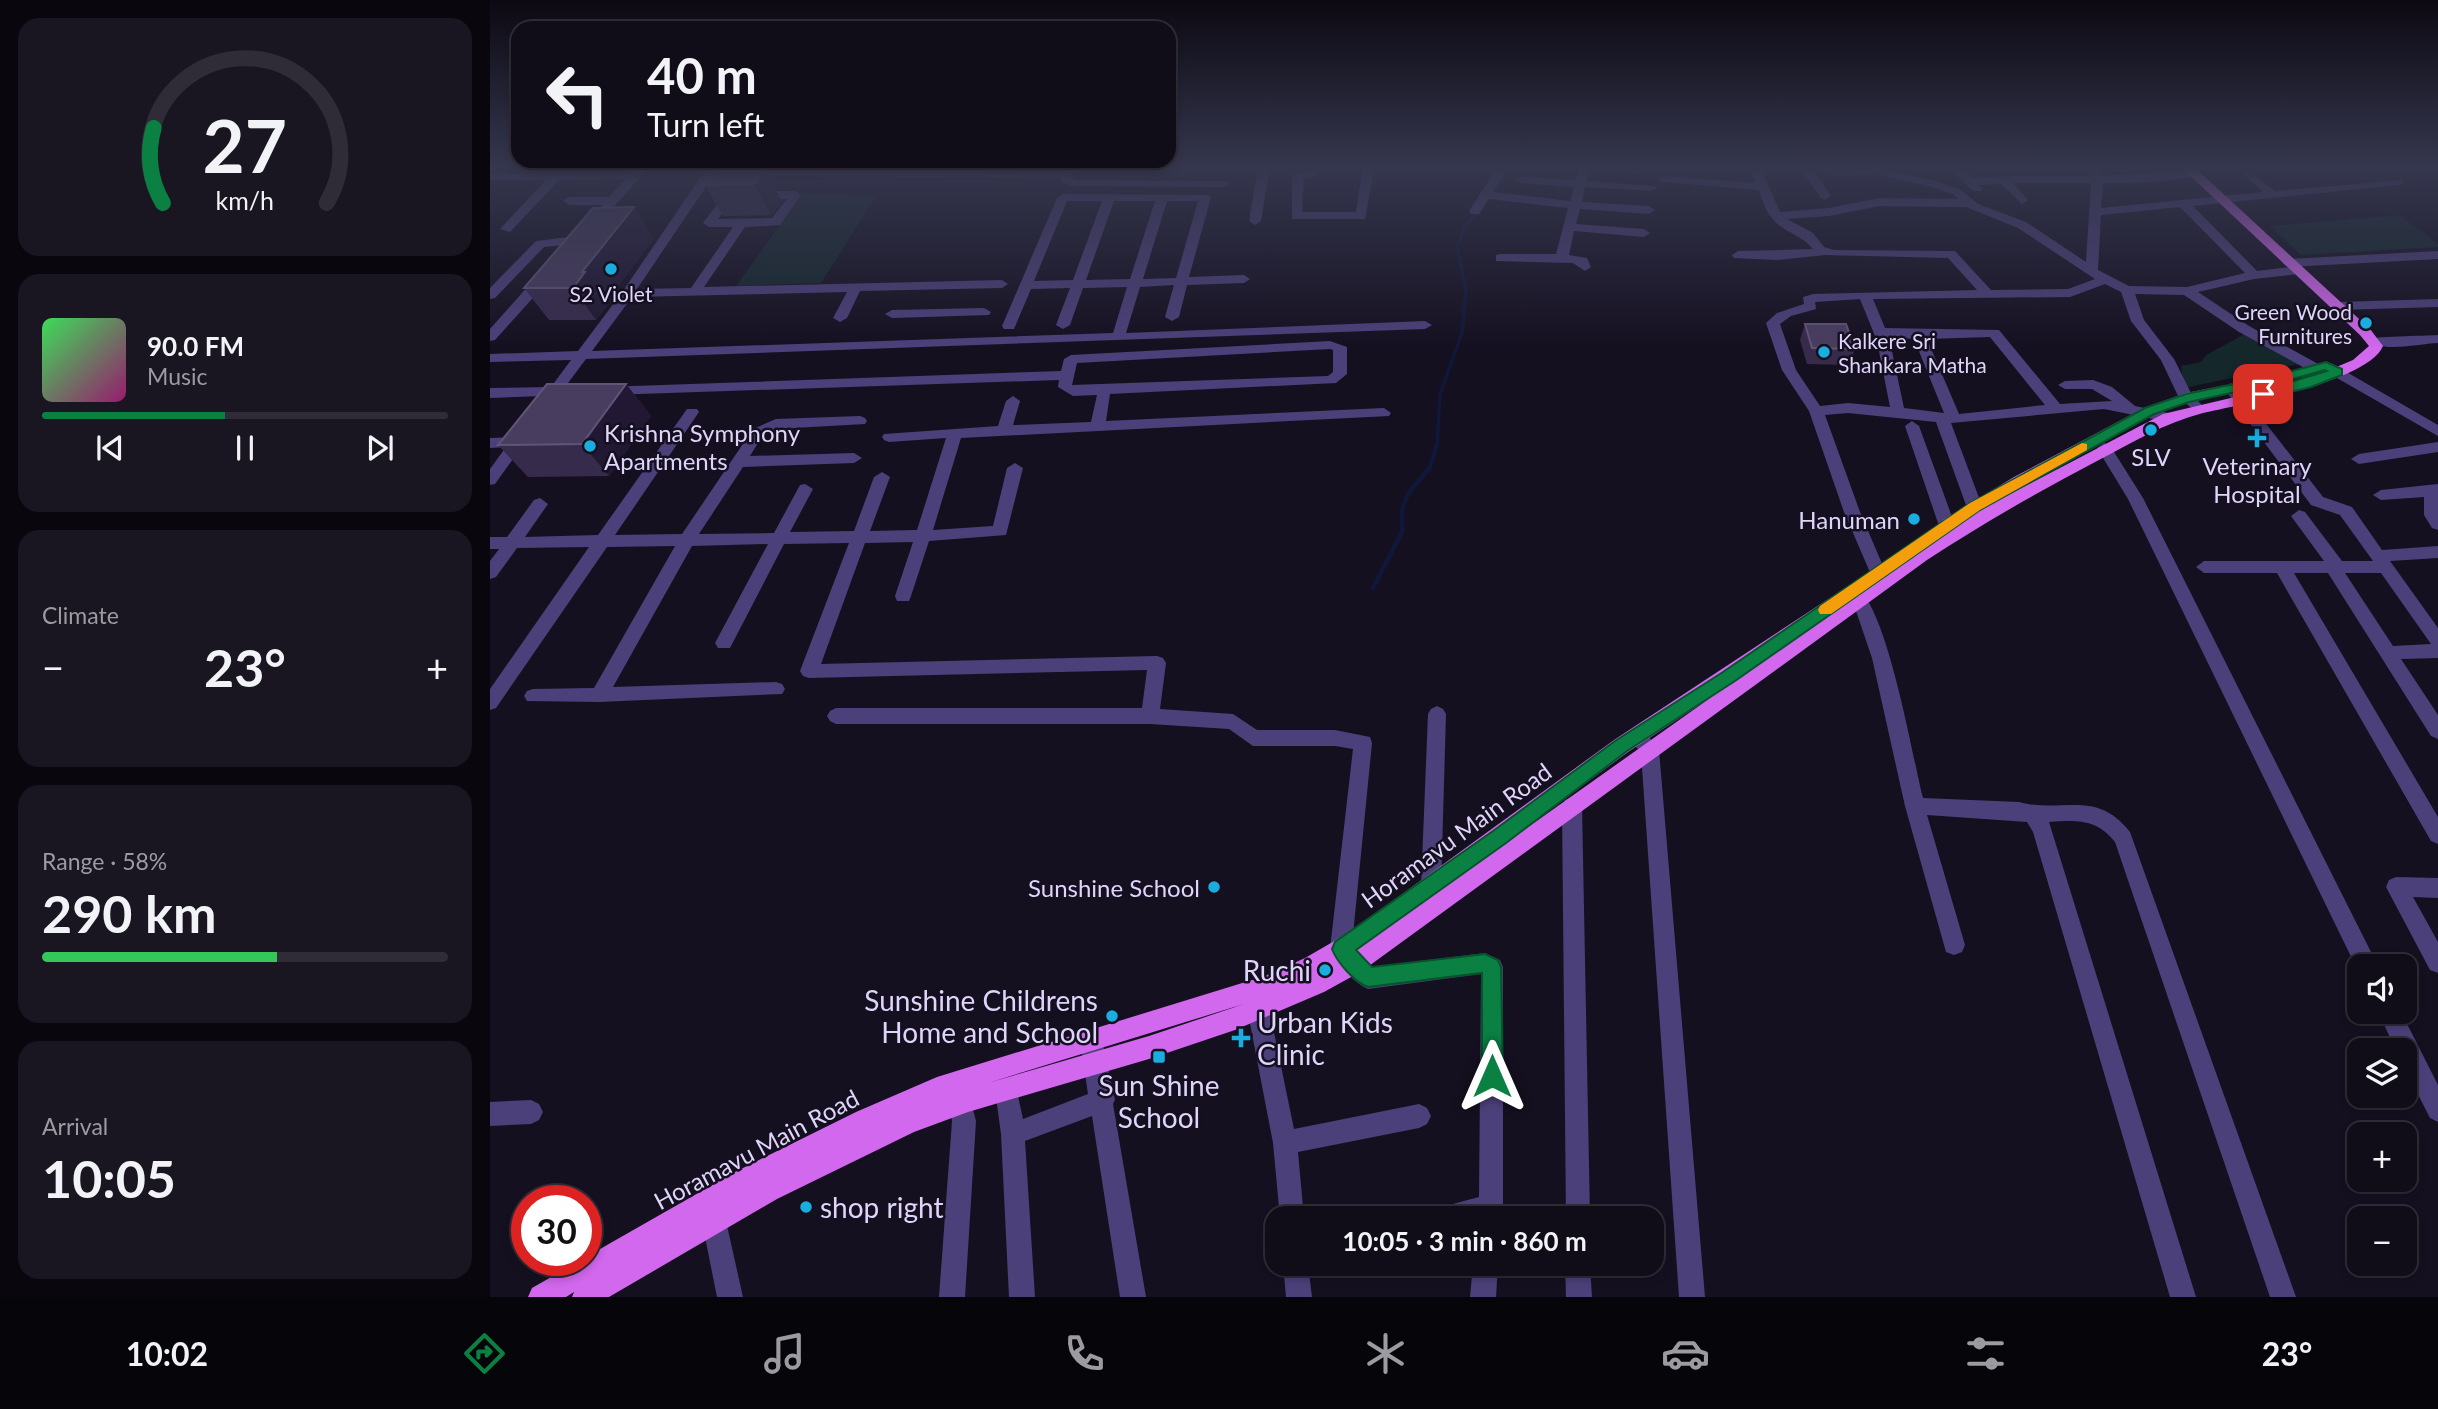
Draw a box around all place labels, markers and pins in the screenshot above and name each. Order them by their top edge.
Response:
marker: S2 Violet [603,261,619,277]
place label: S2 Violet [570,281,653,306]
place label: Green Wood Furnitures [2234,299,2352,348]
marker: Green Wood Furnitures [2358,315,2374,331]
place label: Kalkere Sri Shankara Matha [1838,328,1987,377]
marker: Kalkere Sri Shankara Matha [1816,344,1832,360]
pin [2233,364,2293,424]
place label: Krishna Symphony Apartments [604,418,801,475]
marker: SLV [2143,422,2159,438]
marker: Veterinary Hospital [2247,428,2267,448]
marker: Krishna Symphony Apartments [582,438,598,454]
place label: SLV [2131,442,2171,471]
place label: Veterinary Hospital [2202,451,2312,508]
place label: Hanuman [1798,505,1900,534]
marker: Hanuman [1906,511,1922,527]
place label: Sunshine School [1028,873,1200,902]
marker: Sunshine School [1206,879,1222,895]
place label: Ruchi [1243,953,1311,987]
marker: Ruchi [1317,962,1333,978]
place label: Sunshine Childrens Home and School [864,983,1098,1049]
place label: Urban Kids Clinic [1257,1005,1393,1071]
marker: Sunshine Childrens Home and School [1104,1008,1120,1024]
marker: Urban Kids Clinic [1231,1028,1251,1048]
marker: Sun Shine School [1151,1049,1167,1065]
place label: Sun Shine School [1098,1068,1220,1134]
place label: shop right [820,1190,943,1224]
marker: shop right [798,1199,814,1215]

